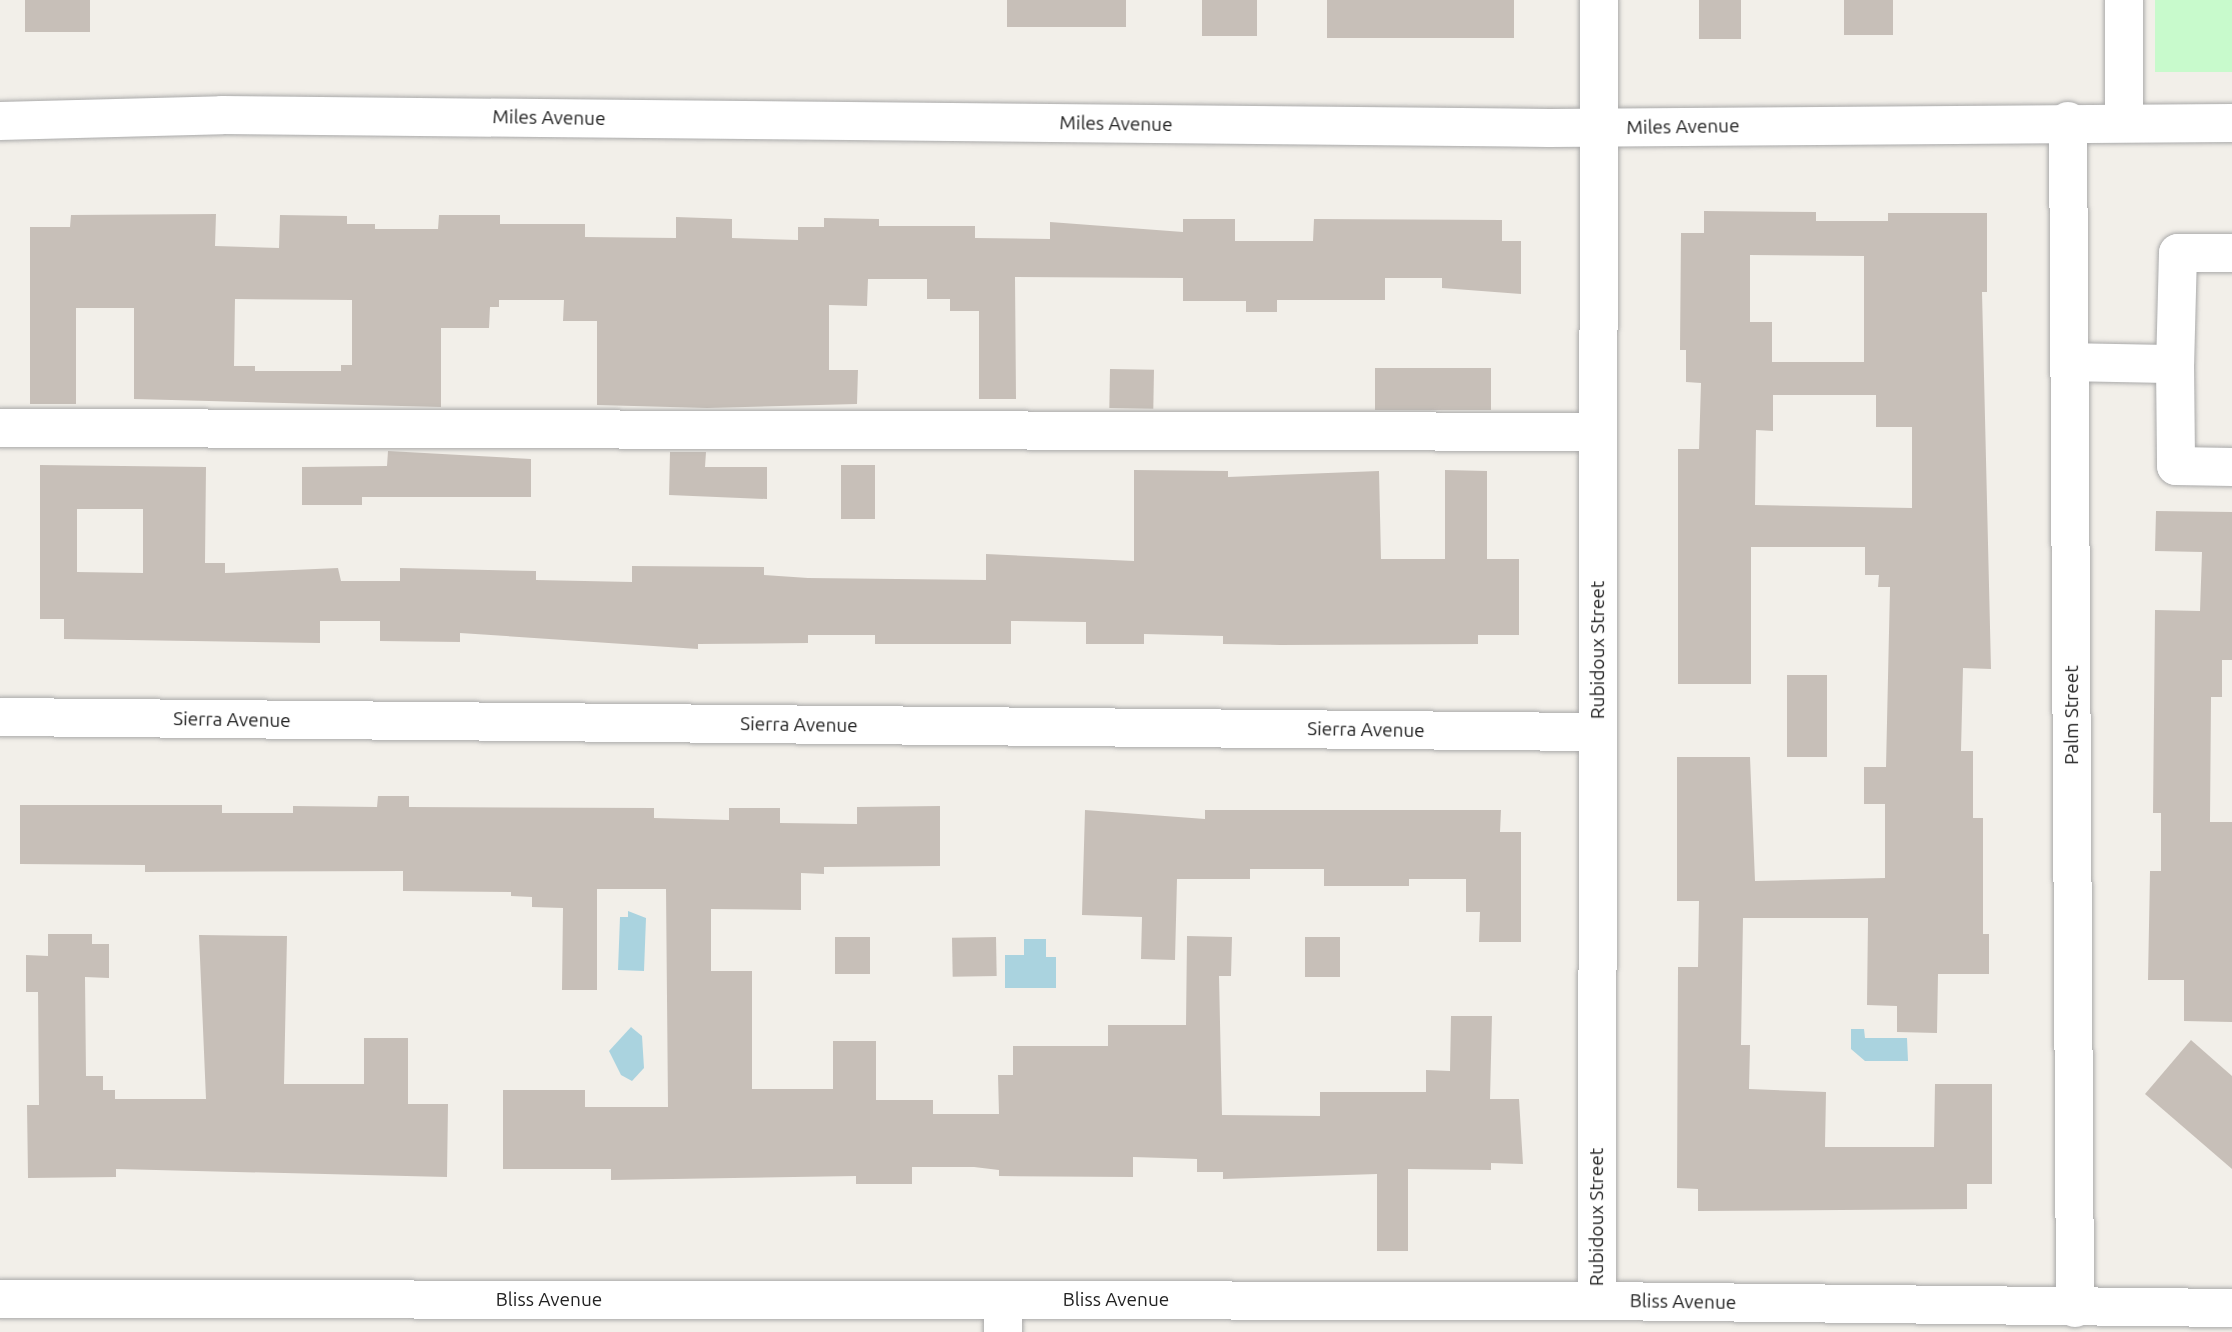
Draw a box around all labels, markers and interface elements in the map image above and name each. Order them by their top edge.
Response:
street label: Miles Avenue [492,106,606,130]
street label: Miles Avenue [1059,112,1173,136]
street label: Miles Avenue [1626,115,1740,139]
street label: Rubidoux Street [1587,581,1609,719]
street label: Palm Street [2061,665,2083,765]
street label: Sierra Avenue [173,708,291,732]
street label: Sierra Avenue [740,713,858,737]
street label: Sierra Avenue [1307,718,1425,742]
street label: Rubidoux Street [1586,1148,1608,1286]
street label: Bliss Avenue [496,1289,602,1311]
street label: Bliss Avenue [1063,1289,1169,1311]
street label: Bliss Avenue [1630,1290,1736,1314]

